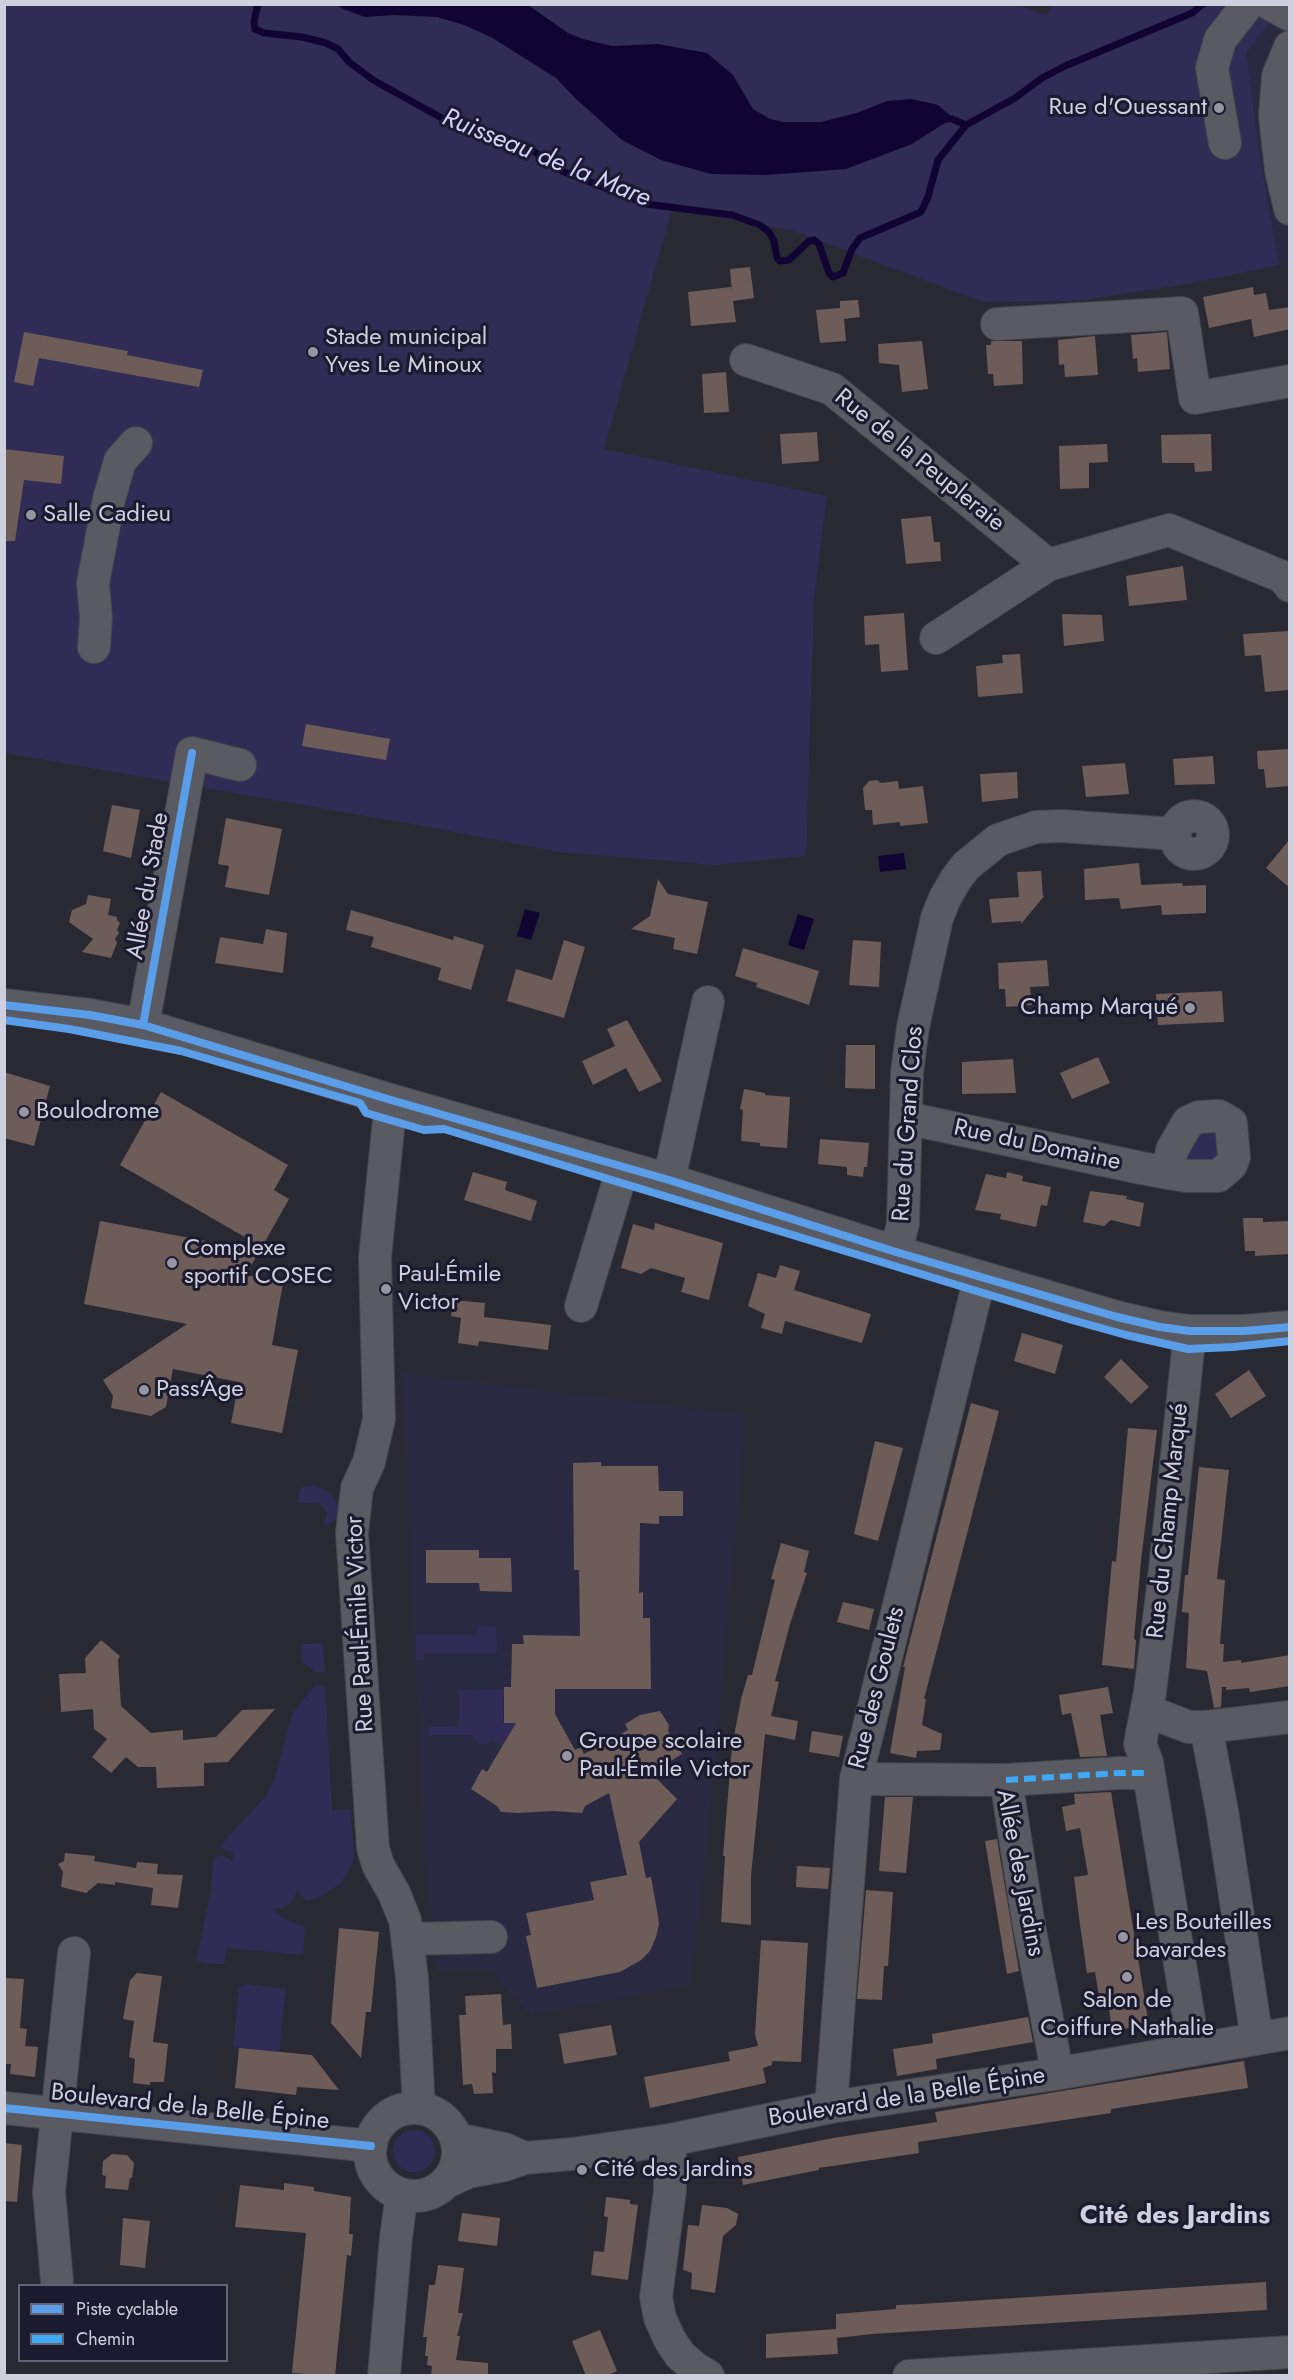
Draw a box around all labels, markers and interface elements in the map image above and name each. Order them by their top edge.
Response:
place label: Rue d'Ouessant [1048,94,1207,122]
marker: Rue d'Ouessant [1212,101,1226,115]
water label: Ruisseau de la Mare [437,103,655,215]
place label: Stade municipal Yves Le Minoux [325,324,487,380]
marker: Stade municipal Yves Le Minoux [306,345,320,359]
street label: Rue de la Peupleraie [828,384,1010,538]
place label: Salle Cadieu [43,501,171,529]
marker: Salle Cadieu [24,508,38,522]
street label: Allée du Stade [122,810,176,962]
place label: Champ Marqué [1020,994,1178,1022]
marker: Champ Marqué [1183,1001,1197,1015]
street label: Rue du Grand Clos [888,1025,930,1223]
place label: Boulodrome [36,1098,159,1126]
marker: Boulodrome [17,1105,31,1119]
street label: Rue du Domaine [951,1114,1123,1178]
place label: Complexe sportif COSEC [184,1235,333,1291]
marker: Complexe sportif COSEC [165,1256,179,1270]
place label: Paul-Émile Victor [398,1261,501,1317]
marker: Paul-Émile Victor [379,1282,393,1296]
place label: Pass'Âge [156,1376,244,1404]
marker: Pass'Âge [137,1383,151,1397]
street label: Rue du Champ Marqué [1142,1402,1196,1640]
street label: Rue Paul-Émile Victor [341,1515,381,1733]
street label: Rue des Goulets [844,1604,912,1772]
place label: Groupe scolaire Paul-Émile Victor [579,1728,750,1784]
marker: Groupe scolaire Paul-Émile Victor [560,1749,574,1763]
street label: Allée des Jardins [989,1787,1049,1959]
place label: Les Bouteilles bavardes [1135,1909,1272,1965]
marker: Les Bouteilles bavardes [1116,1930,1130,1944]
marker: Salon de Coiffure Nathalie [1120,1970,1134,1984]
place label: Salon de Coiffure Nathalie [1040,1987,1214,2043]
street label: Boulevard de la Belle Épine [767,2062,1047,2134]
street label: Boulevard de la Belle Épine [49,2079,331,2137]
place label: Cité des Jardins [594,2156,753,2184]
marker: Cité des Jardins [575,2163,589,2177]
district label: Cité des Jardins [1080,2201,1270,2233]
legend [18,2284,228,2362]
text: Piste cyclable [76,2296,178,2322]
text: Chemin [76,2326,135,2352]

